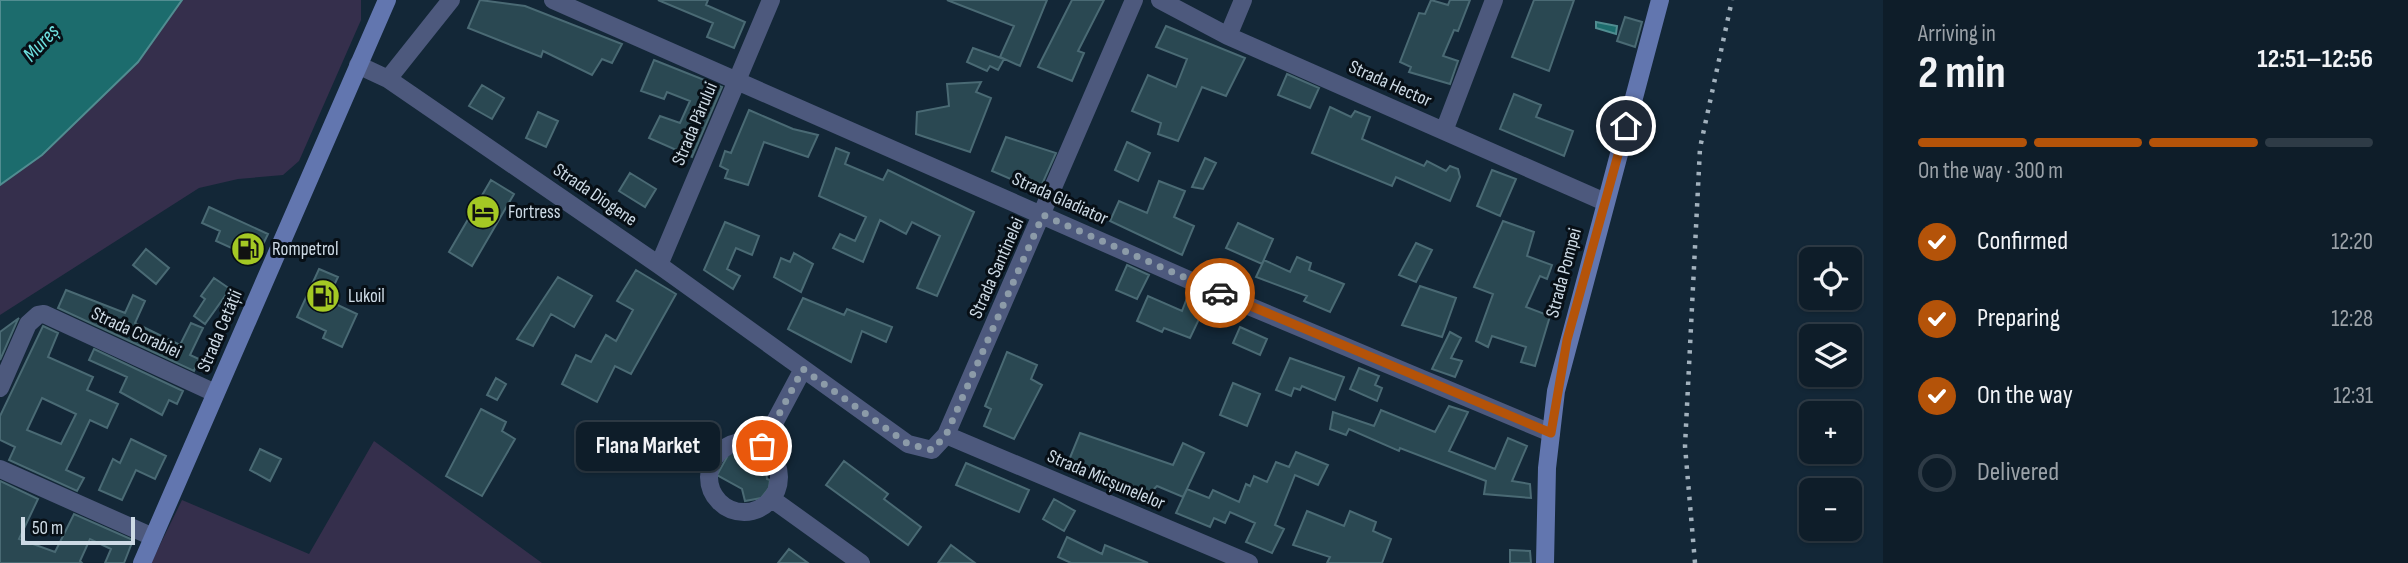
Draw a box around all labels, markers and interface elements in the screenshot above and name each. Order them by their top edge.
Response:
water label: Mureș [18,19,65,67]
text: Arriving in [1918,20,1996,48]
text: 12:51–12:56 [2257,44,2373,75]
text: 2 min [1918,46,2006,101]
street label: Strada Hector [1345,56,1436,113]
street label: Strada Părului [667,79,723,169]
pin [1596,96,1656,156]
icon: home [1607,107,1645,145]
text: On the way · 300 m [1918,157,2063,185]
street label: Strada Diogene [549,159,641,231]
street label: Strada Gladiator [1008,168,1112,231]
hotel icon: Fortress [464,193,502,231]
place label: Fortress [508,201,561,224]
street label: Strada Santinelei [964,214,1030,322]
icon: check [1918,223,1956,261]
street label: Strada Pompei [1541,226,1587,320]
text: Confirmed [1977,226,2068,257]
text: 12:20 [2331,228,2373,256]
fuel station icon: Rompetrol [229,230,267,268]
place label: Rompetrol [272,238,338,261]
map controls [1799,247,1862,541]
button: locate [1799,247,1862,310]
courier [1185,258,1255,328]
icon: car [1201,274,1239,312]
fuel station icon: Lukoil [304,277,342,315]
place label: Lukoil [348,285,385,308]
street label: Strada Cetății [192,286,248,376]
icon: check [1918,300,1956,338]
street label: Strada Corabiei [87,302,185,364]
text: Preparing [1977,303,2060,334]
text: 12:28 [2331,305,2373,333]
button: layers [1799,324,1862,387]
icon: check [1918,377,1956,415]
text: On the way [1977,380,2073,411]
text: 12:31 [2333,382,2373,410]
button: + [1799,401,1862,464]
pin [732,416,792,476]
callout: Flana Market [576,422,720,471]
icon: bag [743,427,781,465]
text: Flana Market [596,432,700,460]
street label: Strada Micșunelelor [1044,445,1169,515]
text: Delivered [1977,457,2059,488]
button: − [1799,478,1862,541]
scale bar [21,514,135,546]
text: 50 m [32,517,63,540]

